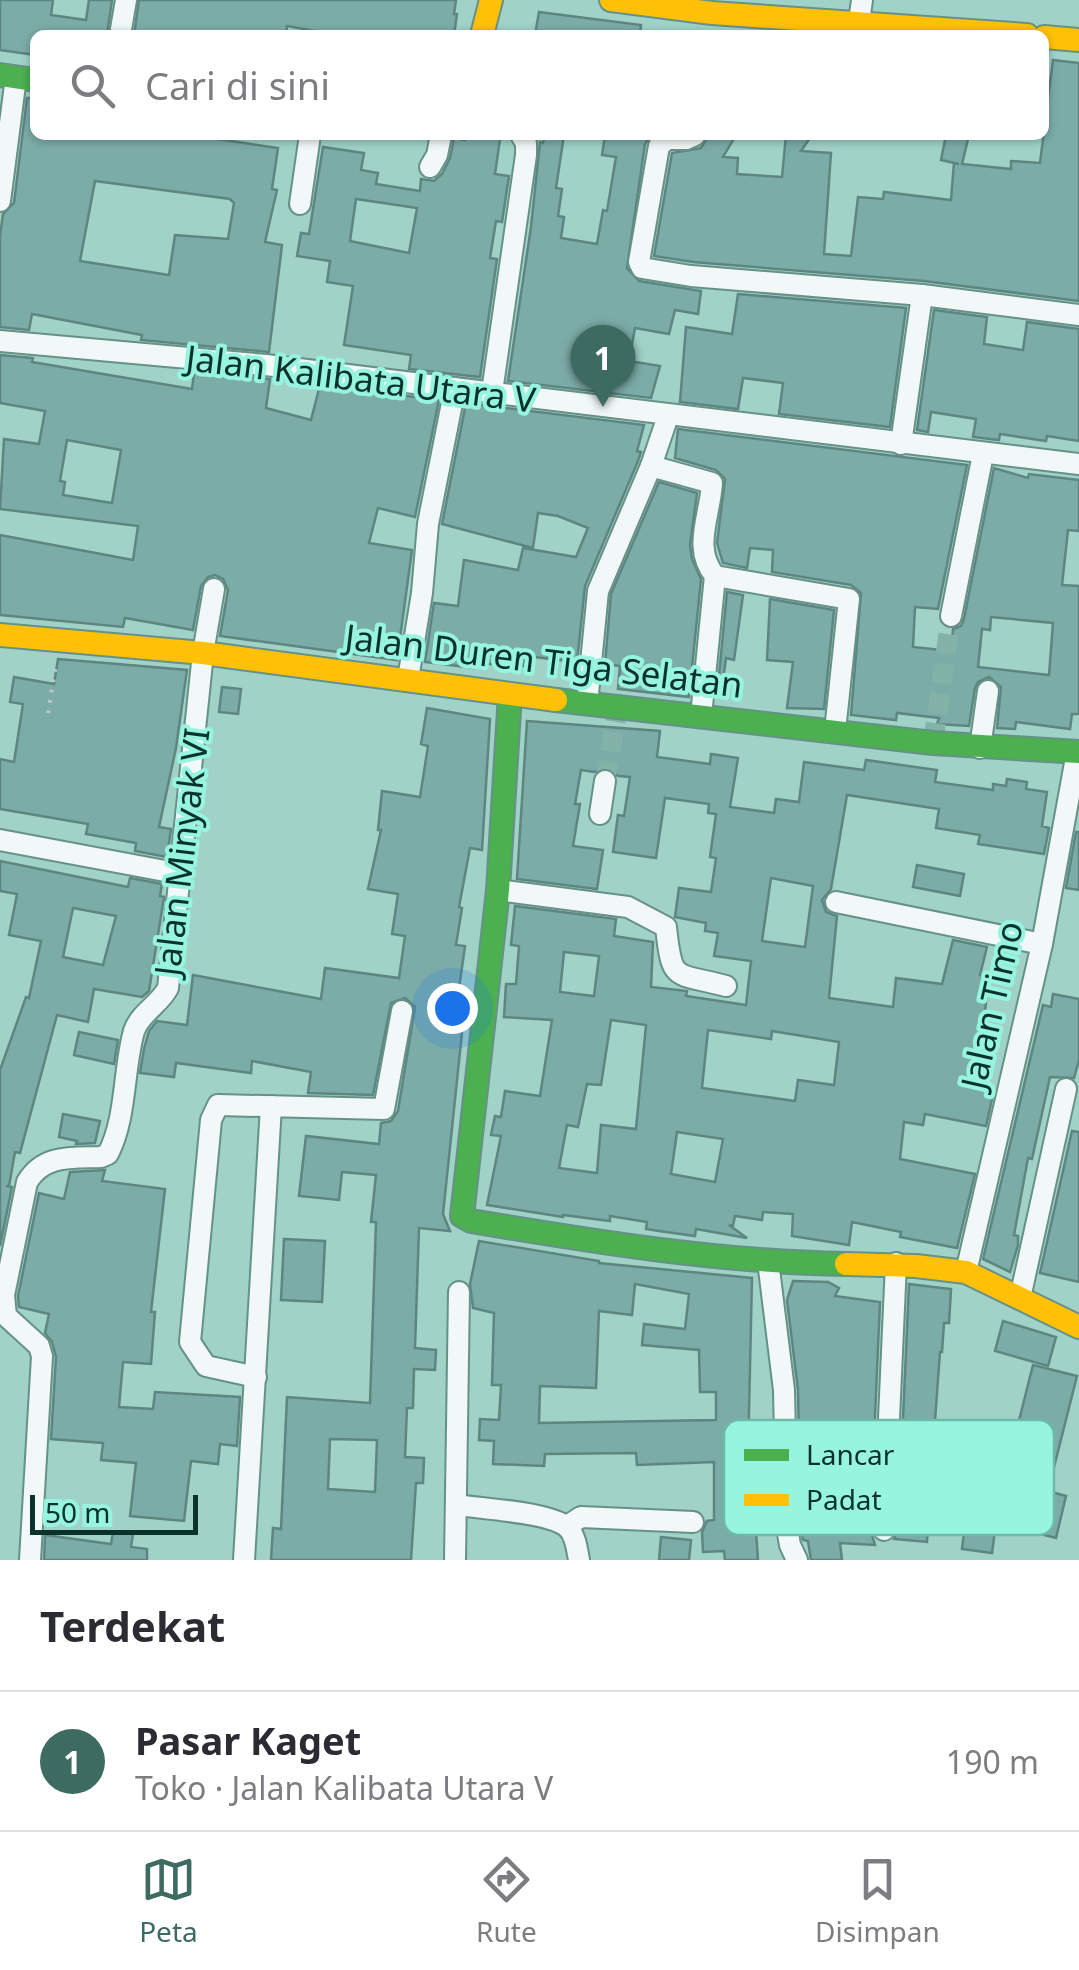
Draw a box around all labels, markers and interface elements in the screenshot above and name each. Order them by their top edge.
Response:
search box [30,30,1049,140]
icon: search [65,58,120,113]
text: Cari di sini [145,59,330,111]
pin: 1 [570,324,636,407]
street label: Jalan Kalibata Utara V [181,333,538,423]
street label: Jalan Duren Tiga Selatan [340,612,746,708]
street label: Jalan Minyak VI [142,725,220,981]
street label: Jalan Timo [948,916,1033,1097]
your location [427,983,478,1034]
legend [724,1420,1054,1535]
text: Lancar [806,1435,895,1473]
text: Padat [806,1480,882,1518]
scale bar [30,1490,198,1534]
text: 50 m [45,1493,111,1531]
text: Terdekat [40,1597,225,1654]
text: Pasar Kaget [135,1714,361,1766]
text: 1 [63,1740,82,1783]
text: 190 m [946,1740,1039,1783]
text: Toko · Jalan Kalibata Utara V [135,1766,553,1809]
tab: Peta [139,1852,198,1950]
tab: Rute [476,1852,537,1950]
tab: Disimpan [815,1852,940,1950]

